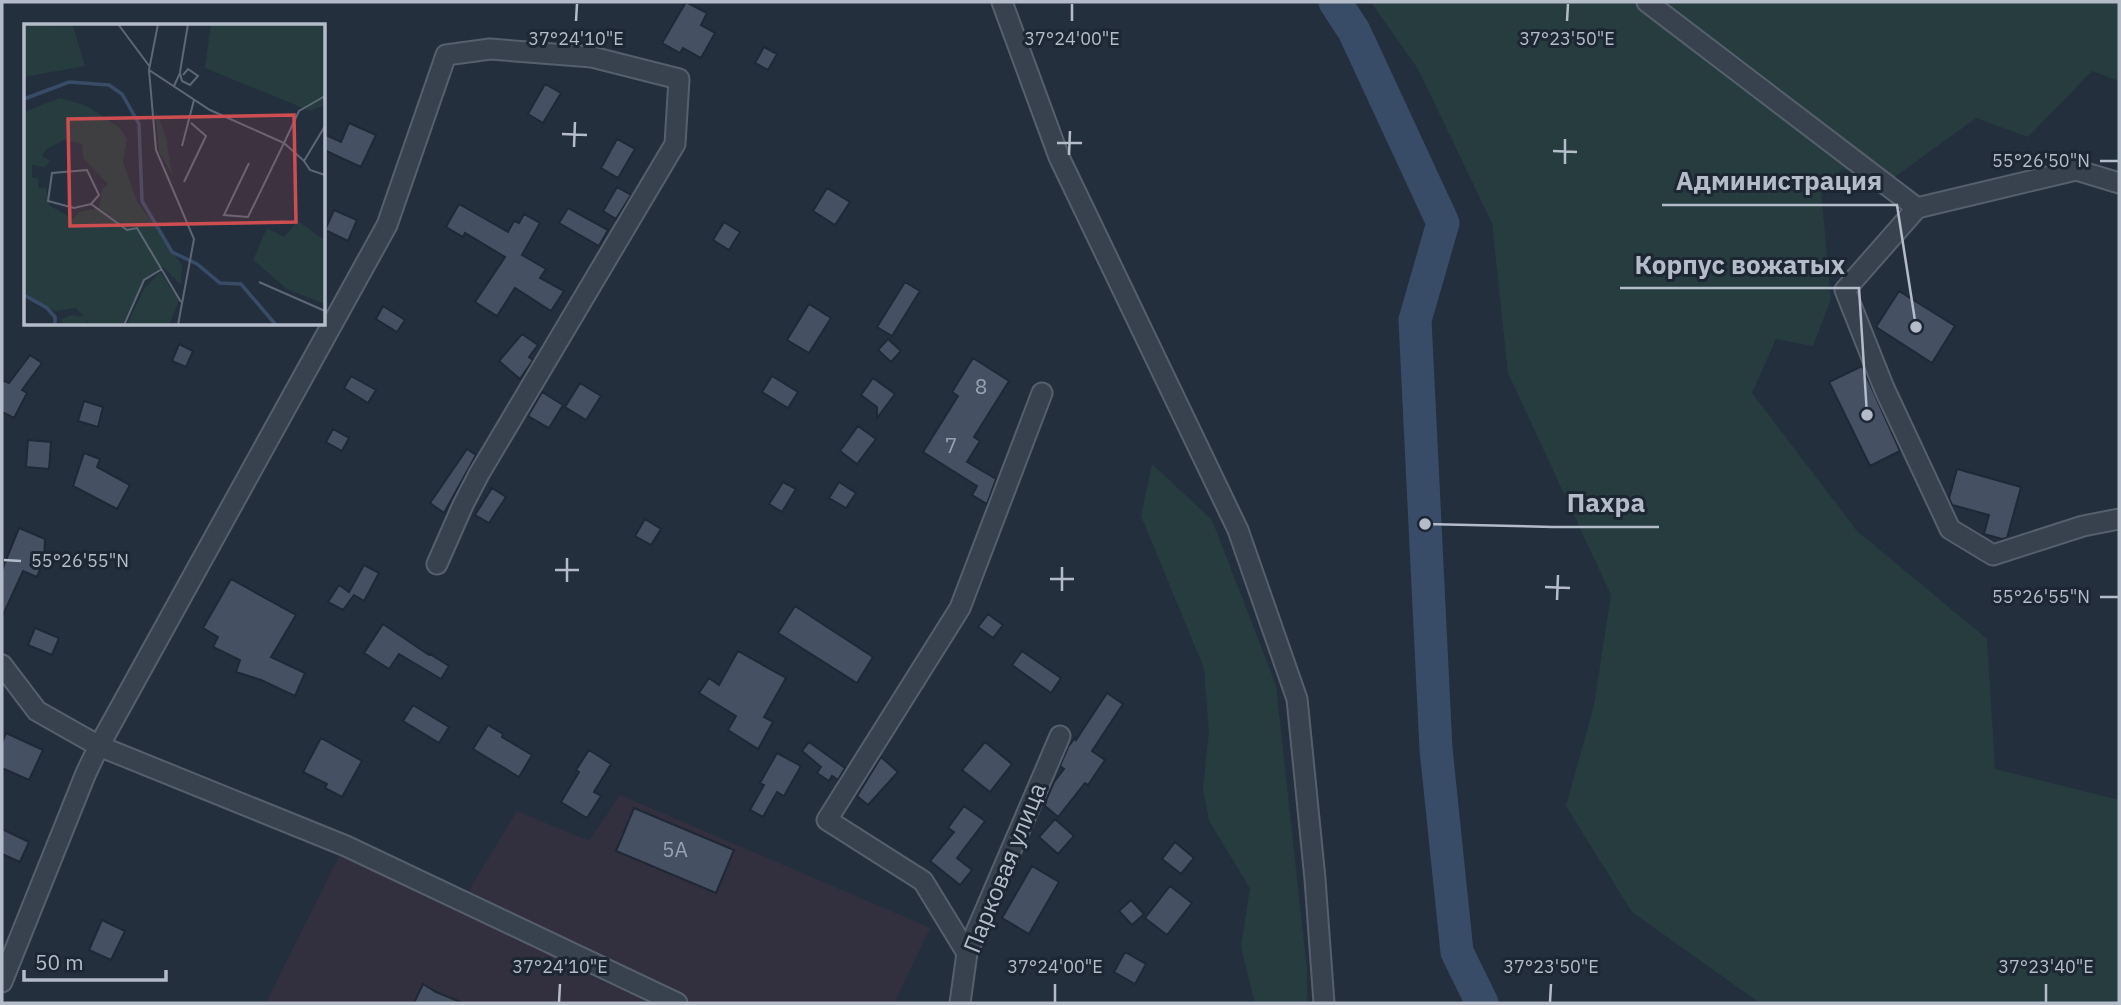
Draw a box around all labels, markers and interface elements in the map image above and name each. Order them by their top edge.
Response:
inset map [24,24,326,326]
text: 37°24'10"E [528,27,624,50]
text: 37°24'00"E [1024,27,1120,50]
text: 37°23'50"E [1519,27,1615,50]
text: 55°26'50"N [1992,149,2090,172]
callout: Администрация [1662,158,1897,205]
text: Администрация [1676,163,1882,197]
callout: Корпус вожатых [1620,241,1859,288]
text: Корпус вожатых [1635,247,1846,281]
house number: 8 [975,372,987,400]
house number: 7 [945,431,957,459]
callout: Пахра [1553,480,1659,527]
text: Пахра [1567,485,1645,519]
text: 55°26'55"N [31,549,129,572]
text: 55°26'55"N [1992,585,2090,608]
street label: Парковая улица [955,778,1053,957]
house number: 5А [662,835,688,863]
scale bar [24,939,166,983]
text: 50 m [35,948,84,976]
text: 37°24'10"E [512,955,608,978]
text: 37°24'00"E [1007,955,1103,978]
text: 37°23'50"E [1503,955,1599,978]
text: 37°23'40"E [1998,955,2094,978]

